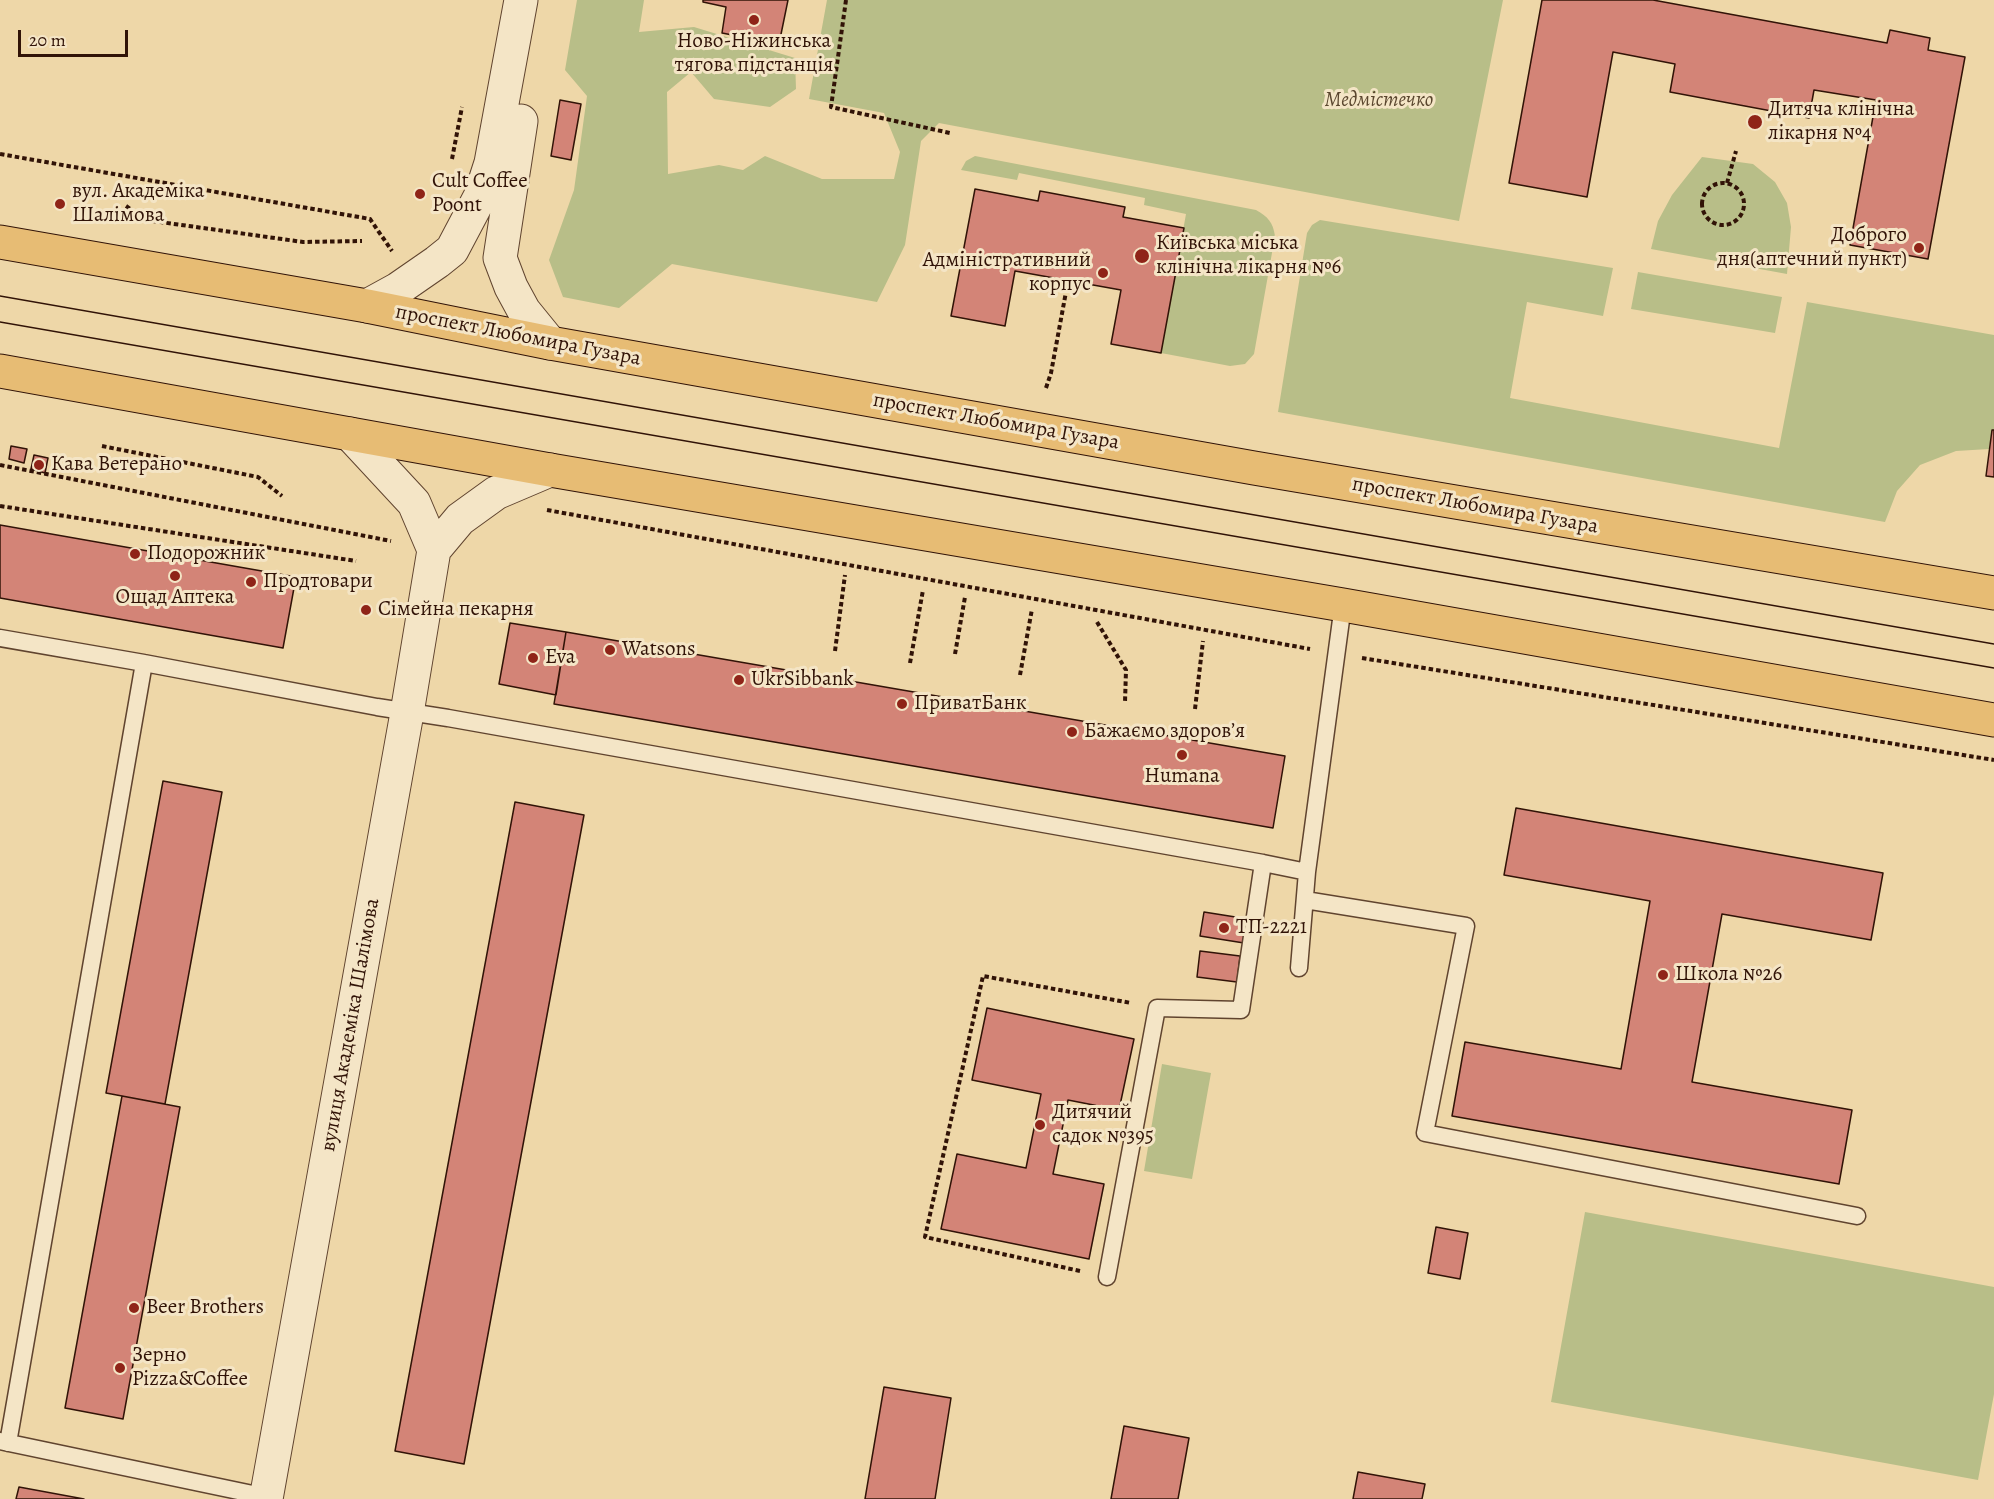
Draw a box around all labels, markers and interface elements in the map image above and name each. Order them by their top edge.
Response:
marker: Ново-Ніжинська тягова підстанція [747,13,761,27]
scale bar [21,18,130,56]
text: 20 m [29,28,66,52]
place label: Ново-Ніжинська тягова підстанція [675,29,833,79]
park label: Медмістечко [1325,88,1433,114]
place label: Дитяча клінічна лікарня №4 [1768,97,1914,147]
marker: Дитяча клінічна лікарня №4 [1746,113,1764,131]
place label: Cult Coffee Poont [432,169,528,219]
place label: вул. Академіка Шалімова [72,179,205,229]
marker: Cult Coffee Poont [413,187,427,201]
marker: вул. Академіка Шалімова [53,197,67,211]
place label: Доброго дня(аптечний пункт) [1717,223,1907,273]
place label: Київська міська клінічна лікарня №6 [1156,231,1341,281]
marker: Доброго дня(аптечний пункт) [1912,241,1926,255]
marker: Київська міська клінічна лікарня №6 [1133,247,1151,265]
place label: Адміністративний корпус [923,248,1091,298]
marker: Адміністративний корпус [1096,266,1110,280]
street label: проспект Любомира Гузара [393,300,643,372]
street label: проспект Любомира Гузара [871,388,1121,456]
place label: Кава Ветерано [51,452,182,478]
marker: Кава Ветерано [32,458,46,472]
street label: проспект Любомира Гузара [1350,472,1600,540]
place label: Подорожник [147,541,266,567]
marker: Подорожник [128,547,142,561]
marker: Ощад Аптека [168,569,182,583]
place label: Продтовари [263,569,373,595]
marker: Продтовари [244,575,258,589]
place label: Ощад Аптека [116,585,234,611]
place label: Сімейна пекарня [378,597,534,623]
marker: Сімейна пекарня [359,603,373,617]
place label: Watsons [622,637,695,663]
marker: Watsons [603,643,617,657]
place label: Eva [545,645,576,671]
marker: Eva [526,651,540,665]
place label: UkrSibbank [751,667,854,693]
marker: UkrSibbank [732,673,746,687]
place label: ПриватБанк [914,691,1027,717]
marker: ПриватБанк [895,697,909,711]
place label: Бажаємо здоровʼя [1084,719,1245,745]
marker: Бажаємо здоровʼя [1065,725,1079,739]
marker: Humana [1175,748,1189,762]
place label: Humana [1144,764,1220,790]
street label: вулиця Академіка Шалімова [316,896,386,1154]
place label: ТП-2221 [1236,915,1307,941]
marker: ТП-2221 [1217,921,1231,935]
place label: Школа №26 [1675,962,1782,988]
marker: Школа №26 [1656,968,1670,982]
place label: Дитячий садок №395 [1052,1100,1154,1150]
marker: Дитячий садок №395 [1033,1118,1047,1132]
place label: Beer Brothers [146,1295,264,1321]
marker: Beer Brothers [127,1301,141,1315]
place label: Зерно Pizza&Coffee [132,1343,248,1393]
marker: Зерно Pizza&Coffee [113,1361,127,1375]

